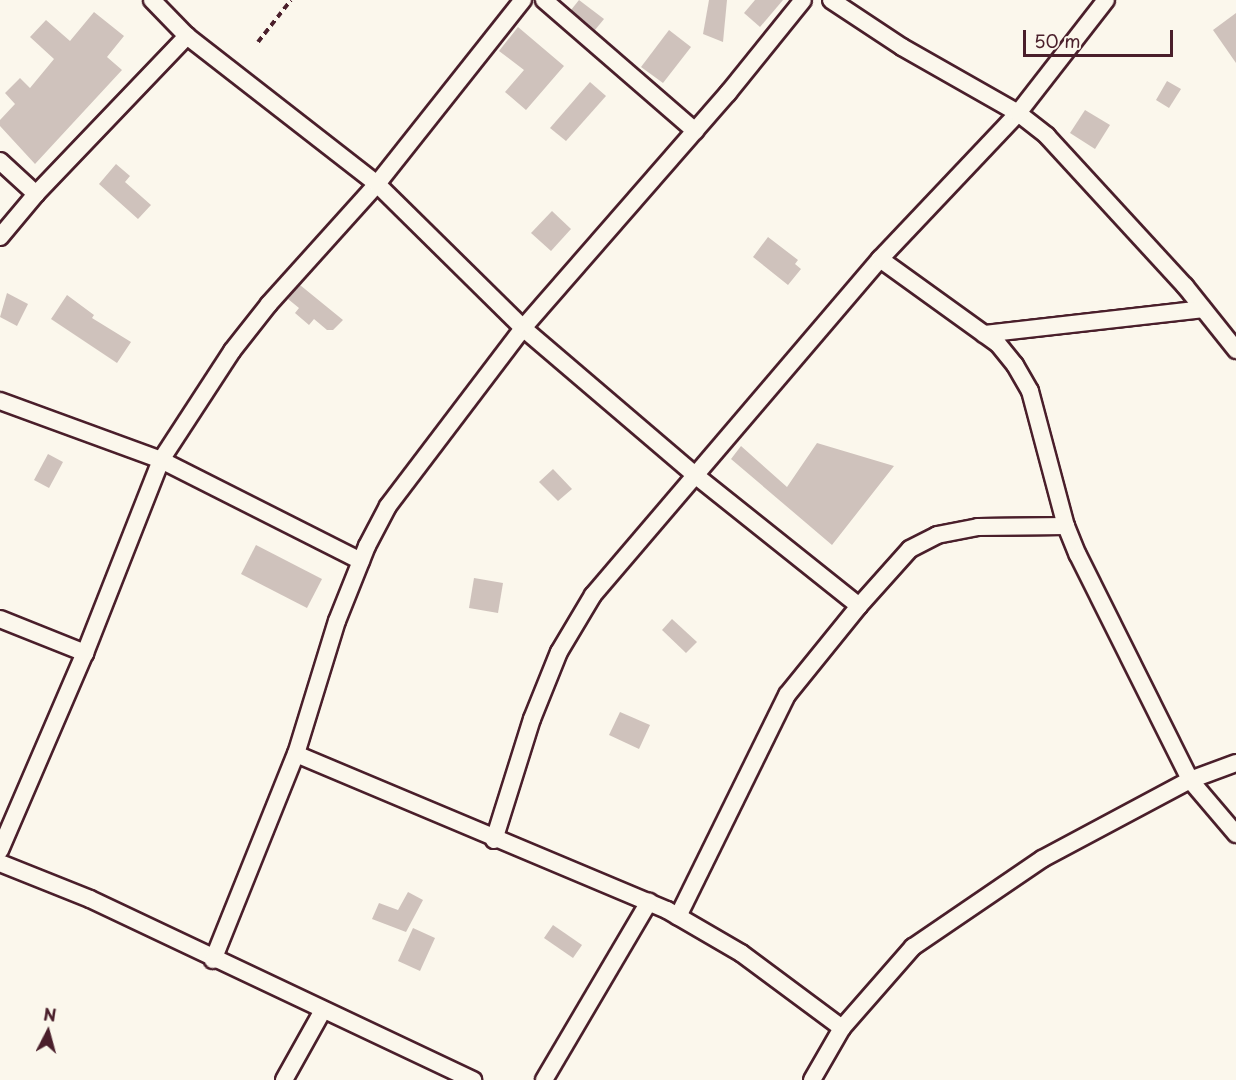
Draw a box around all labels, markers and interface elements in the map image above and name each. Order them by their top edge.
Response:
scale bar [1026,18,1176,56]
text: 50 m [1034,27,1081,54]
north arrow [18,1002,78,1062]
text: N [42,1002,57,1027]

